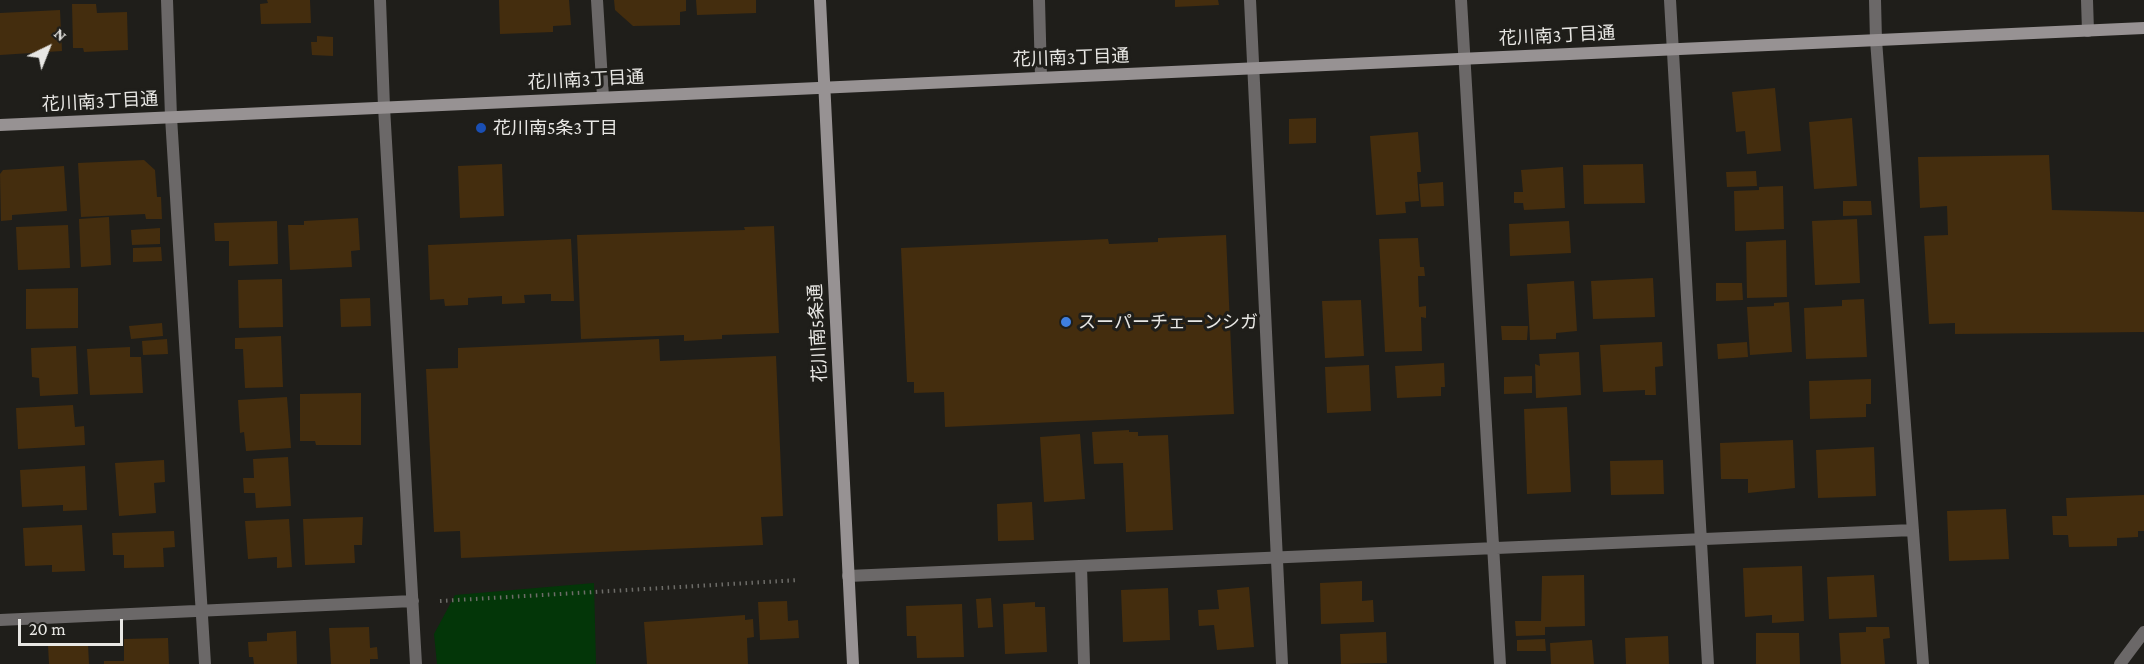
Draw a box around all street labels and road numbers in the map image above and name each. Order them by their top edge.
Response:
street label: 花川南3丁目通 [1498,22,1616,50]
street label: 花川南3丁目通 [1012,45,1130,71]
street label: 花川南3丁目通 [527,66,645,94]
street label: 花川南3丁目通 [41,88,159,116]
street label: 花川南5条通 [805,283,831,383]

